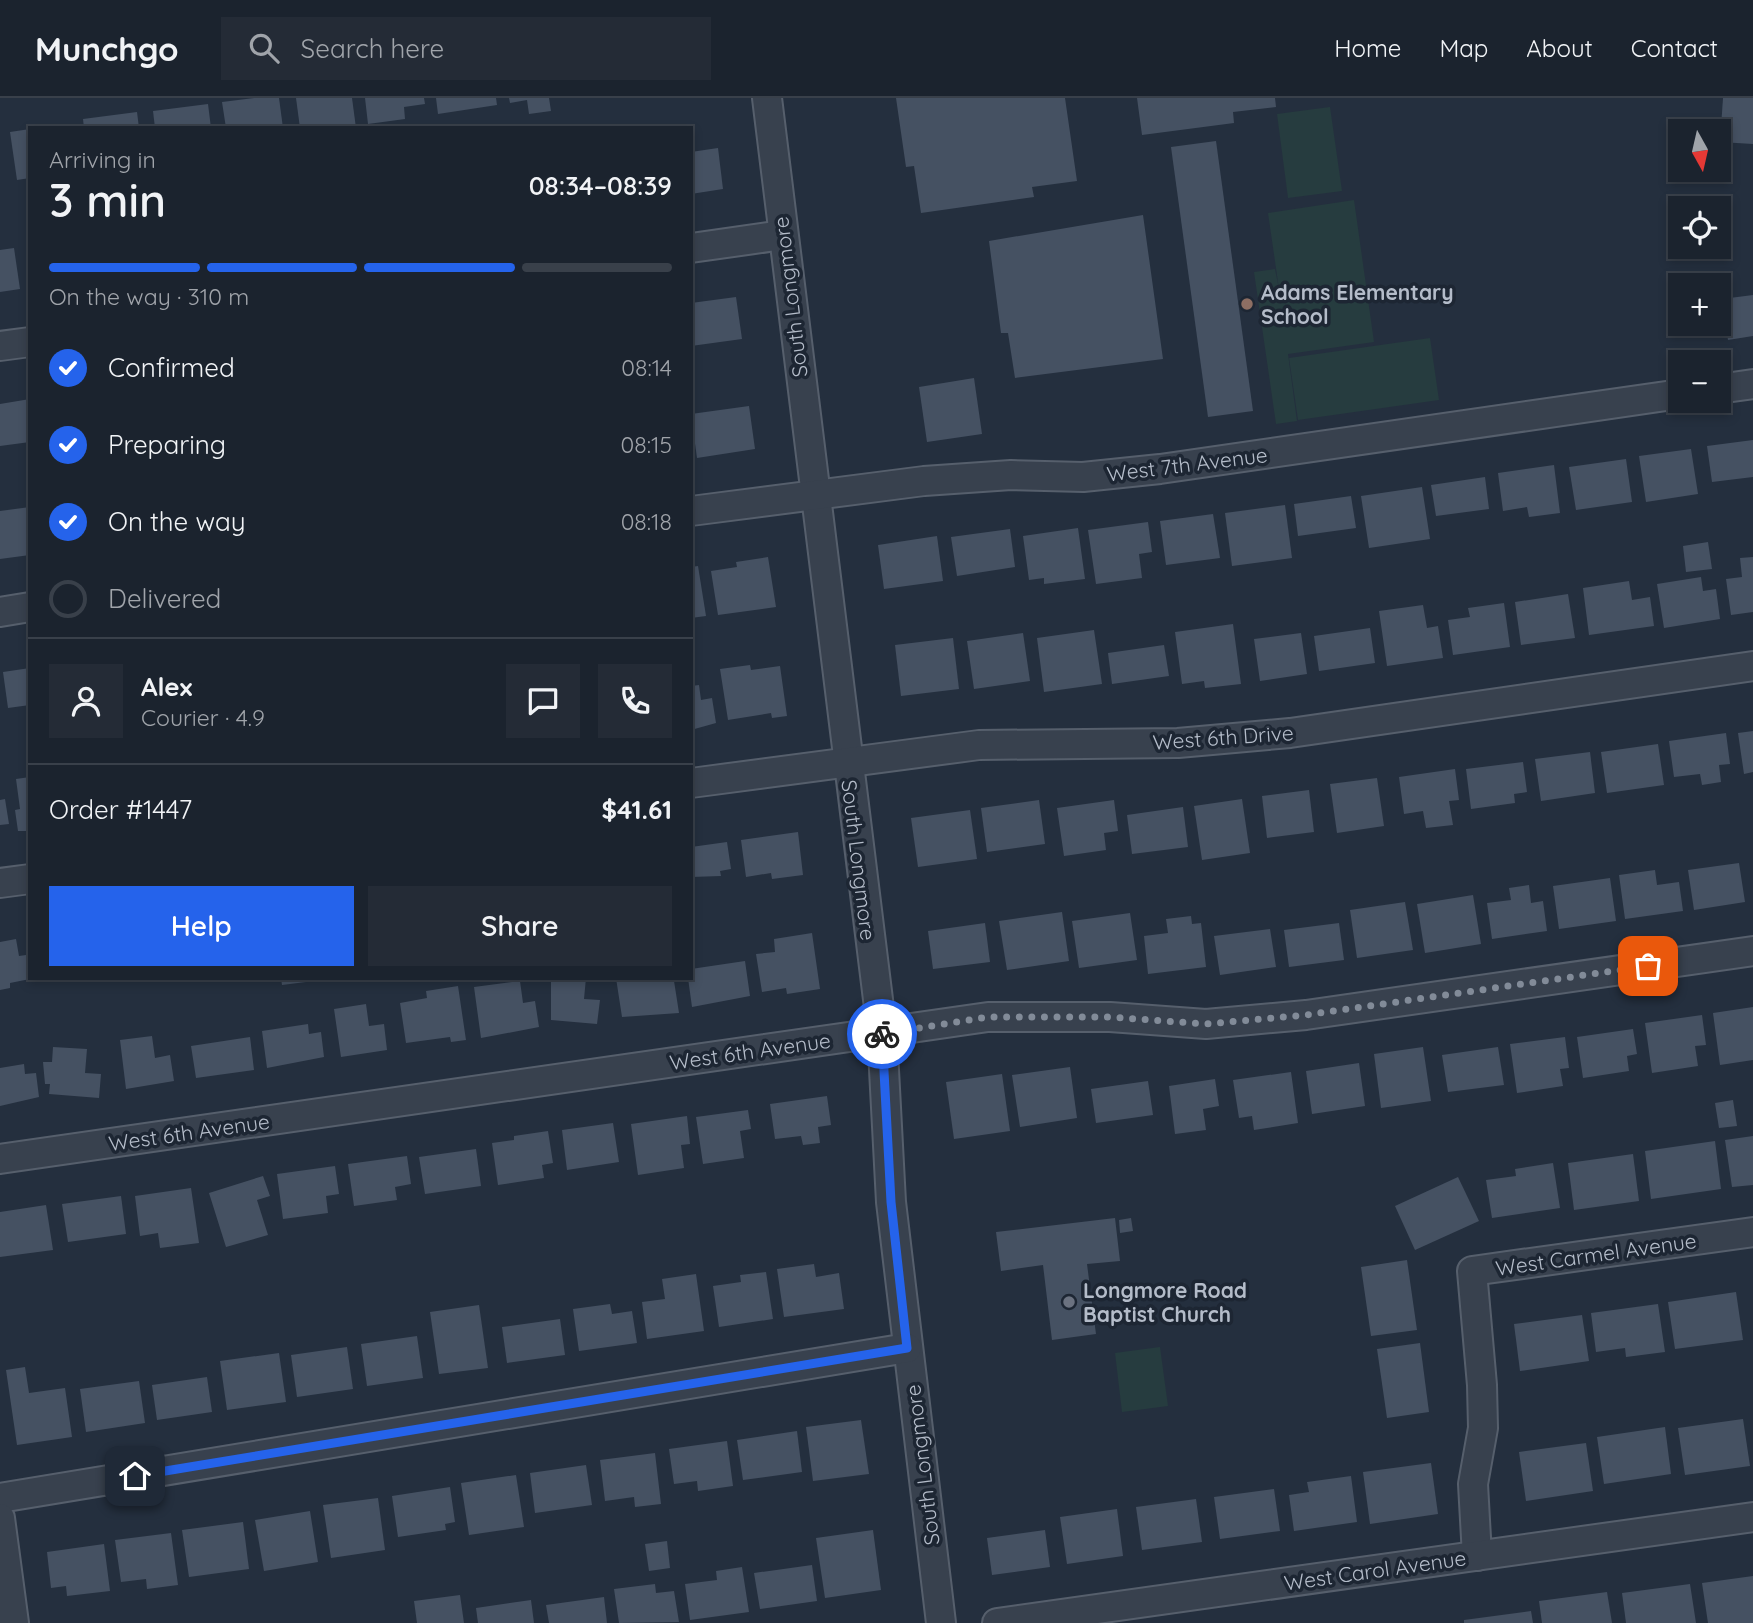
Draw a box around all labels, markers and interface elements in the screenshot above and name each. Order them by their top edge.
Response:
search box [221,17,711,80]
text: Munchgo [35,28,179,69]
icon: search [245,29,283,67]
text: Search here [301,32,444,65]
text: Home [1334,33,1401,63]
text: Map [1439,33,1488,63]
text: About [1526,33,1593,63]
text: Contact [1631,33,1718,63]
north arrow [1668,119,1731,182]
map controls [1668,119,1731,413]
text: Arriving in [49,145,156,174]
text: 08:34–08:39 [529,169,672,202]
text: 3 min [49,171,166,229]
button: locate [1668,196,1731,259]
street label: South Longmore [767,215,813,379]
button: + [1668,273,1731,336]
place label: Adams Elementary School [1261,279,1454,329]
text: On the way · 310 m [49,282,249,311]
marker: Adams Elementary School [1239,296,1255,312]
icon: check [49,349,87,387]
button: − [1668,350,1731,413]
text: Confirmed [108,351,235,384]
text: 08:14 [621,353,672,382]
icon: check [49,426,87,464]
text: Preparing [108,428,226,461]
text: 08:15 [621,430,672,459]
street label: West 7th Avenue [1105,441,1269,487]
icon: check [49,503,87,541]
text: On the way [108,505,246,538]
text: 08:18 [621,507,672,536]
text: Delivered [108,582,221,615]
button: person [49,664,123,738]
button: chat [506,664,580,738]
button: phone [598,664,672,738]
text: Alex [141,670,192,703]
text: Courier · 4.9 [141,703,265,732]
street label: West 6th Drive [1152,719,1294,755]
street label: South Longmore [836,778,882,942]
text: Order #1447 [49,793,192,826]
text: $41.61 [601,793,672,826]
button: Help [49,886,354,966]
button: Share [368,886,672,966]
pin [1618,936,1678,996]
icon: bag [1629,947,1667,985]
courier [847,999,917,1069]
icon: bike [863,1015,901,1053]
street label: West 6th Avenue [668,1027,832,1075]
street label: West 6th Avenue [107,1108,271,1156]
street label: West Carmel Avenue [1494,1227,1698,1281]
place label: Longmore Road Baptist Church [1083,1277,1247,1327]
marker: Longmore Road Baptist Church [1061,1294,1077,1310]
street label: South Longmore [899,1383,945,1547]
pin [105,1446,165,1506]
icon: home [116,1457,154,1495]
street label: West Carol Avenue [1282,1544,1468,1596]

